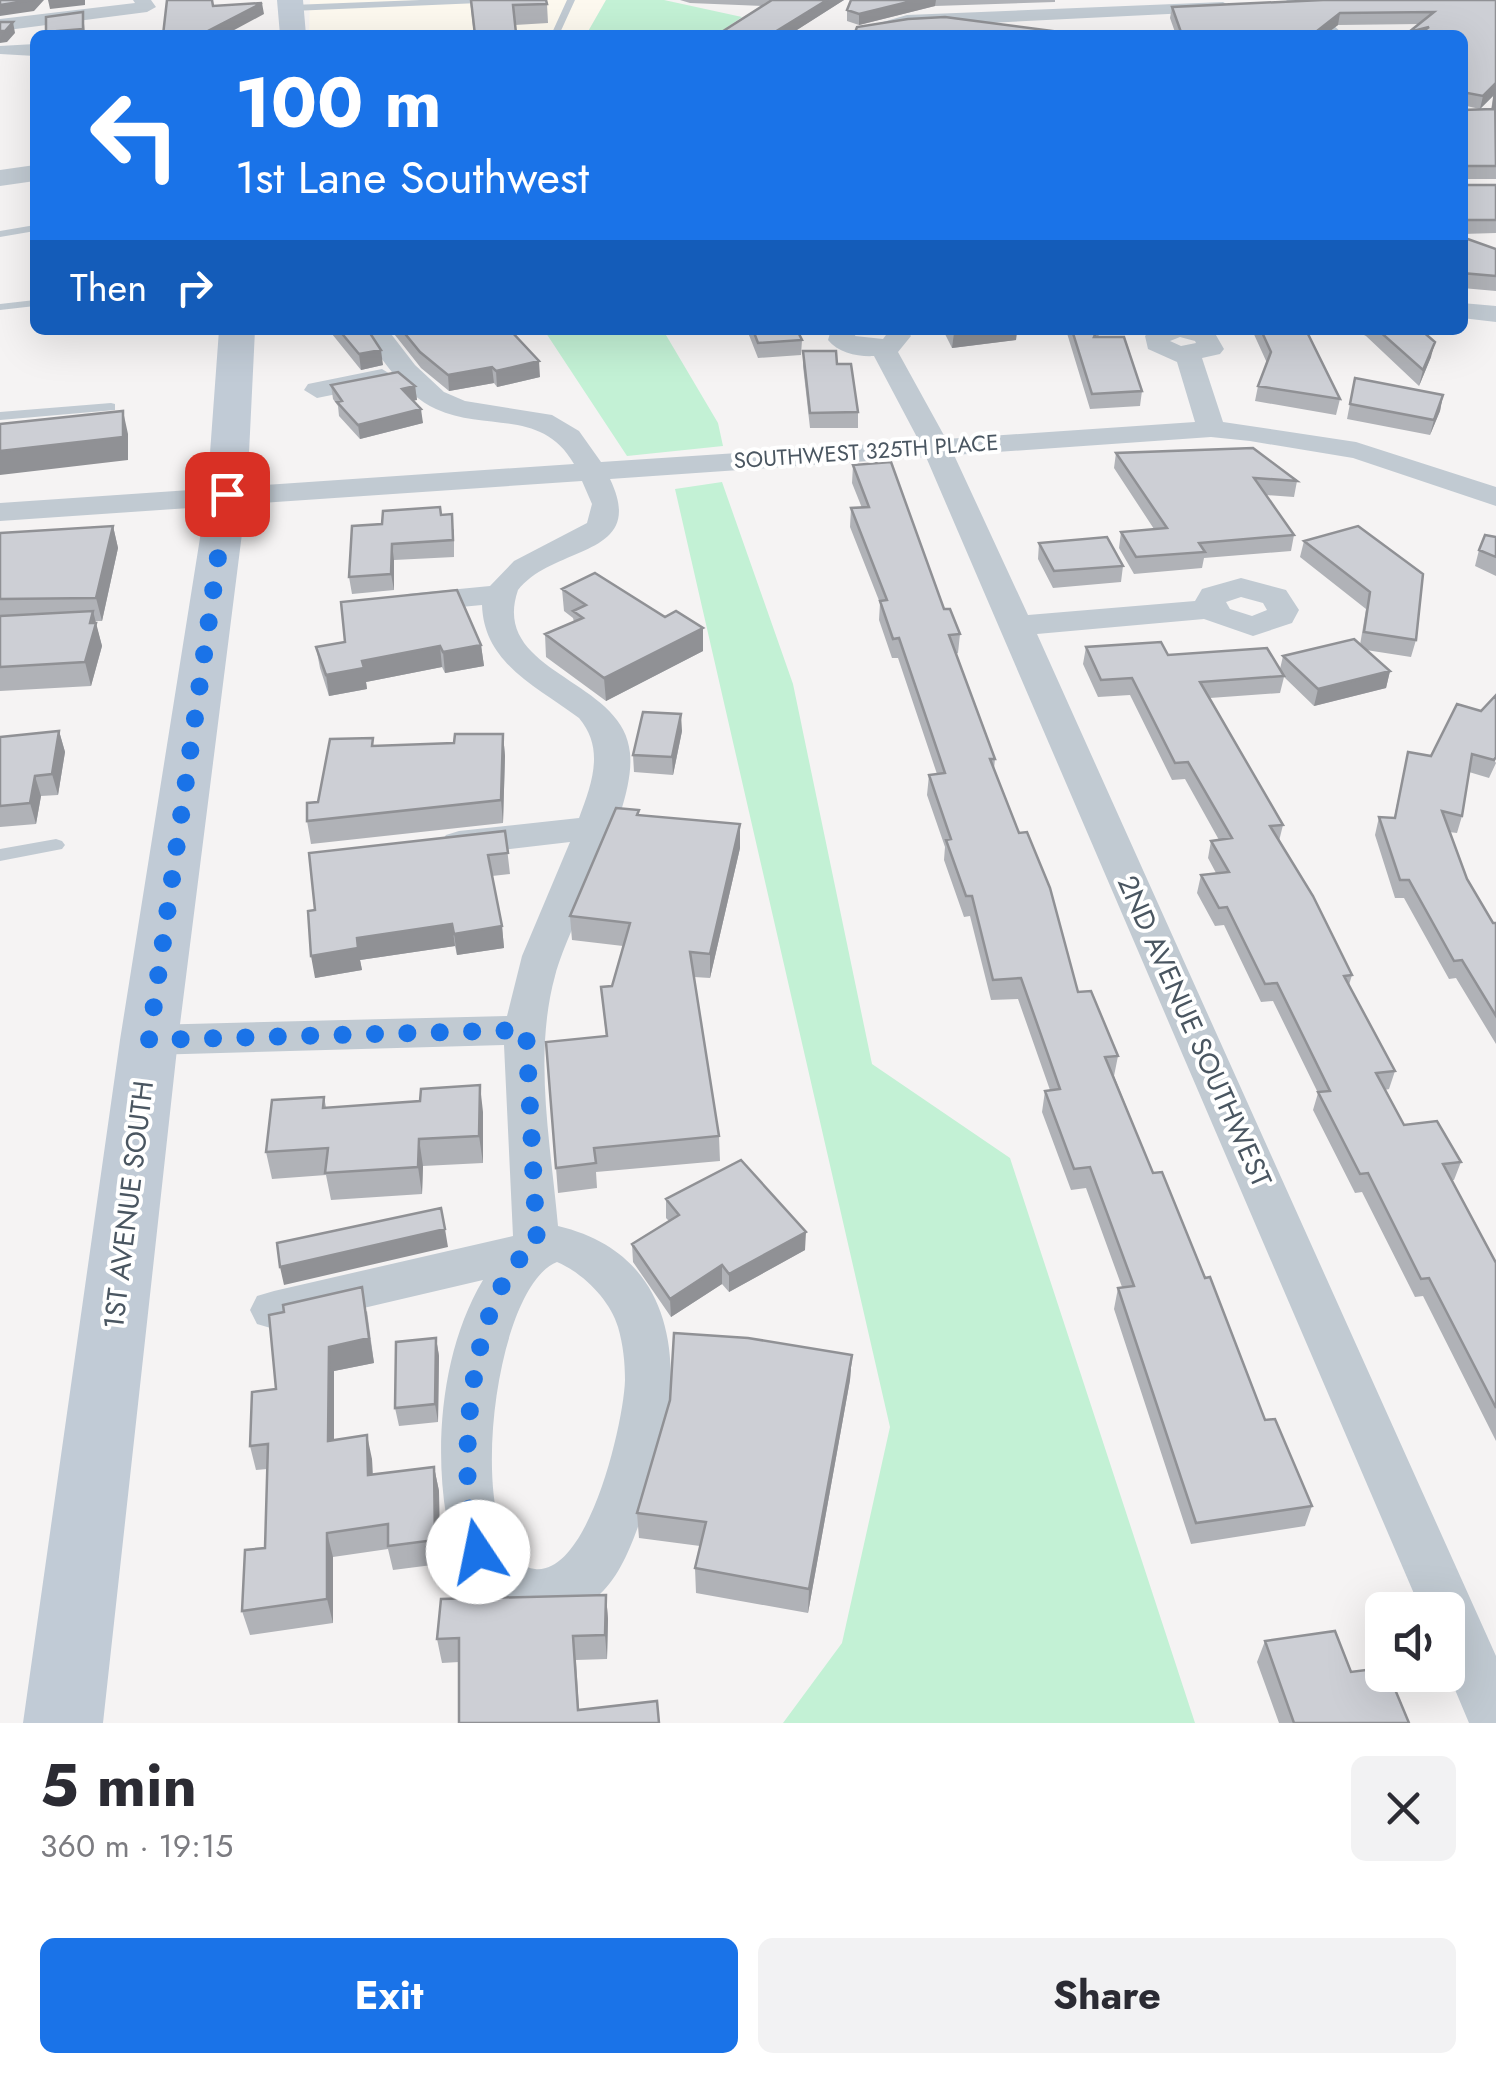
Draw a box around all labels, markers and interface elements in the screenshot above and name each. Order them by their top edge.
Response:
text: 100 m [235,52,442,153]
icon: left [70,70,200,200]
text: 1st Lane Southwest [235,145,589,210]
text: Then [70,260,147,315]
icon: right [167,260,222,315]
street label: SOUTHWEST 325TH PLACE [733,426,999,476]
pin [185,452,270,537]
icon: arrive [200,467,255,522]
street label: 2ND AVENUE SOUTHWEST [1107,869,1282,1194]
street label: 1ST AVENUE SOUTH [93,1078,164,1332]
position arrow [426,1500,530,1604]
map controls [1365,1592,1465,1692]
button: sound [1365,1592,1465,1692]
text: 5 min [40,1742,197,1829]
button: close [1351,1756,1456,1861]
text: 360 m · 19:15 [40,1823,233,1869]
button: Exit [40,1938,738,2053]
button: Share [758,1938,1456,2053]

